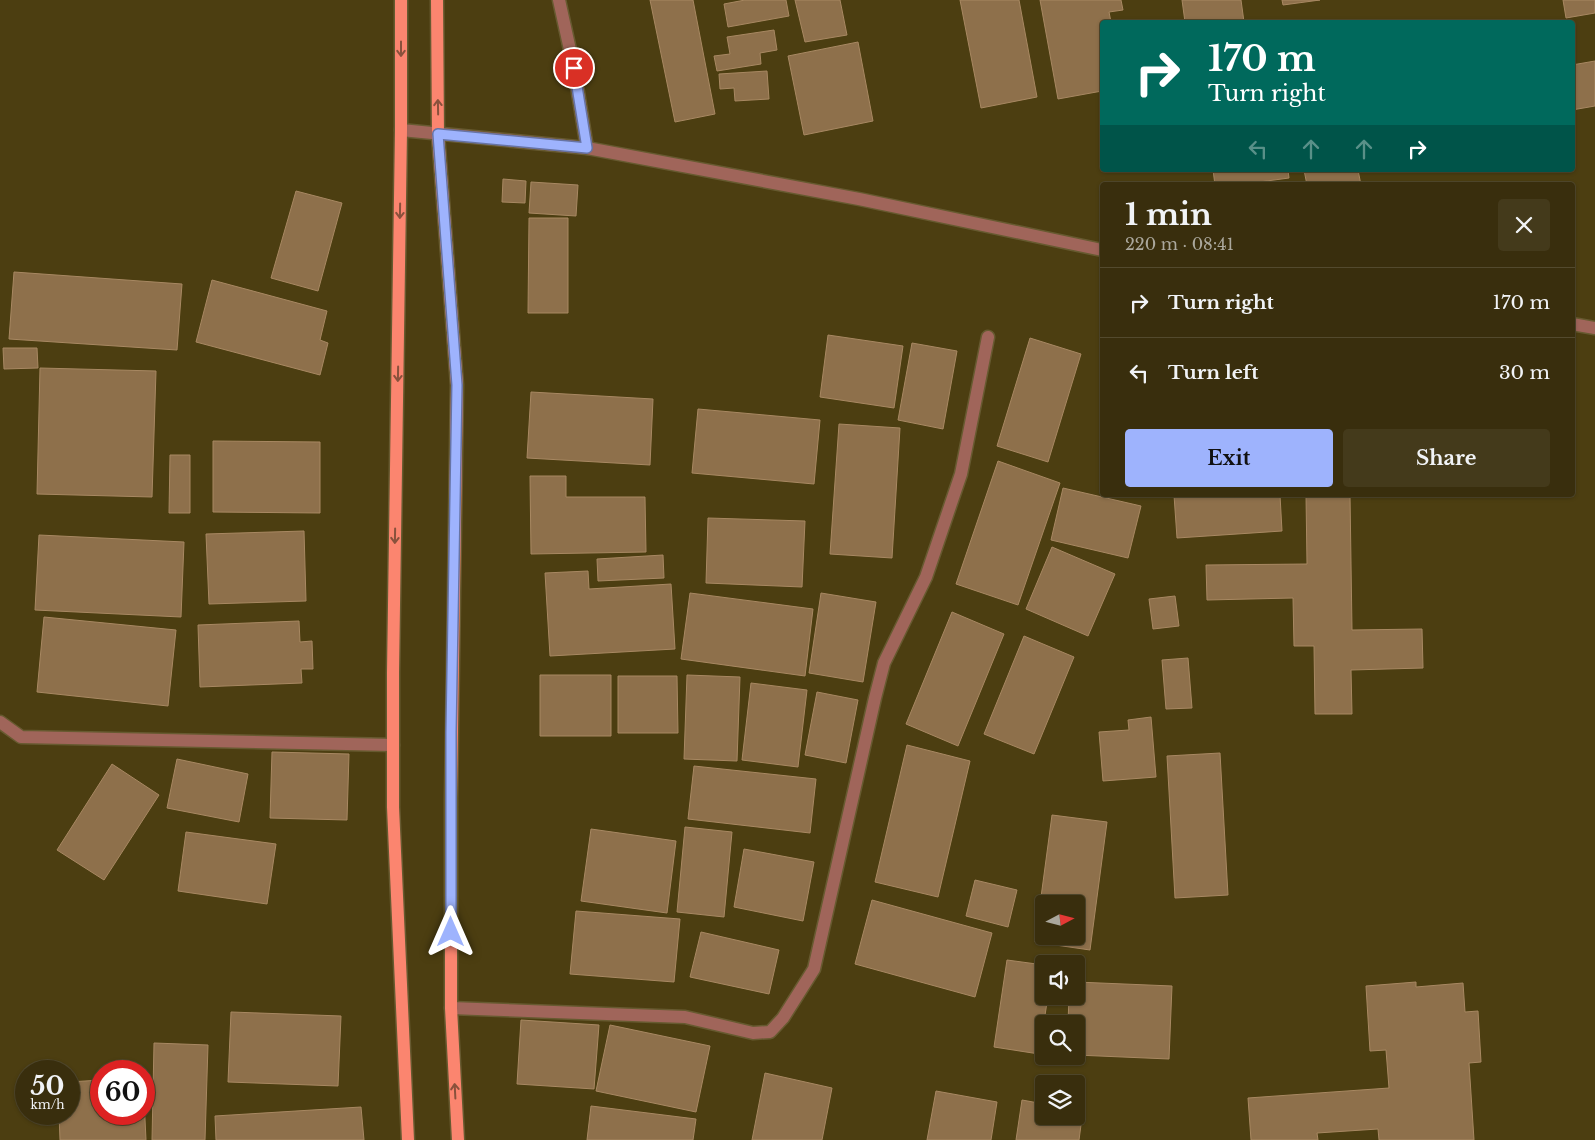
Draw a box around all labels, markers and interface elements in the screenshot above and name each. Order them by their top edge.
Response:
text: 170 m [1208,37,1316,80]
one-way arrow [396,40,406,56]
icon: right [1125,40,1190,105]
pin [553,47,595,89]
icon: arrive [560,54,588,82]
text: Turn right [1208,80,1326,107]
one-way arrow [433,99,443,116]
icon: left [1244,135,1272,163]
icon: ahead [1297,135,1325,163]
icon: ahead [1350,135,1378,163]
icon: right [1403,135,1431,163]
text: 1 min [1125,196,1212,233]
button: close [1498,199,1550,251]
one-way arrow [395,202,405,219]
text: 220 m · 08:41 [1125,234,1234,254]
icon: right [1125,289,1153,317]
text: Turn right [1168,291,1274,314]
text: 170 m [1493,291,1550,314]
icon: left [1125,359,1153,387]
text: Turn left [1168,361,1259,384]
text: 30 m [1499,361,1550,384]
one-way arrow [393,365,402,381]
button: Exit [1125,429,1333,487]
button: Share [1343,429,1550,487]
one-way arrow [390,528,400,544]
north arrow [1035,895,1085,945]
map controls [1035,895,1085,1125]
position arrow [424,905,476,957]
button: sound [1035,955,1085,1005]
button: search [1035,1015,1085,1065]
speed limit sign: 60 [90,1060,155,1125]
text: 50 [31,1071,64,1102]
button: layers [1035,1075,1085,1125]
one-way arrow [451,1084,460,1100]
text: km/h [30,1097,65,1112]

